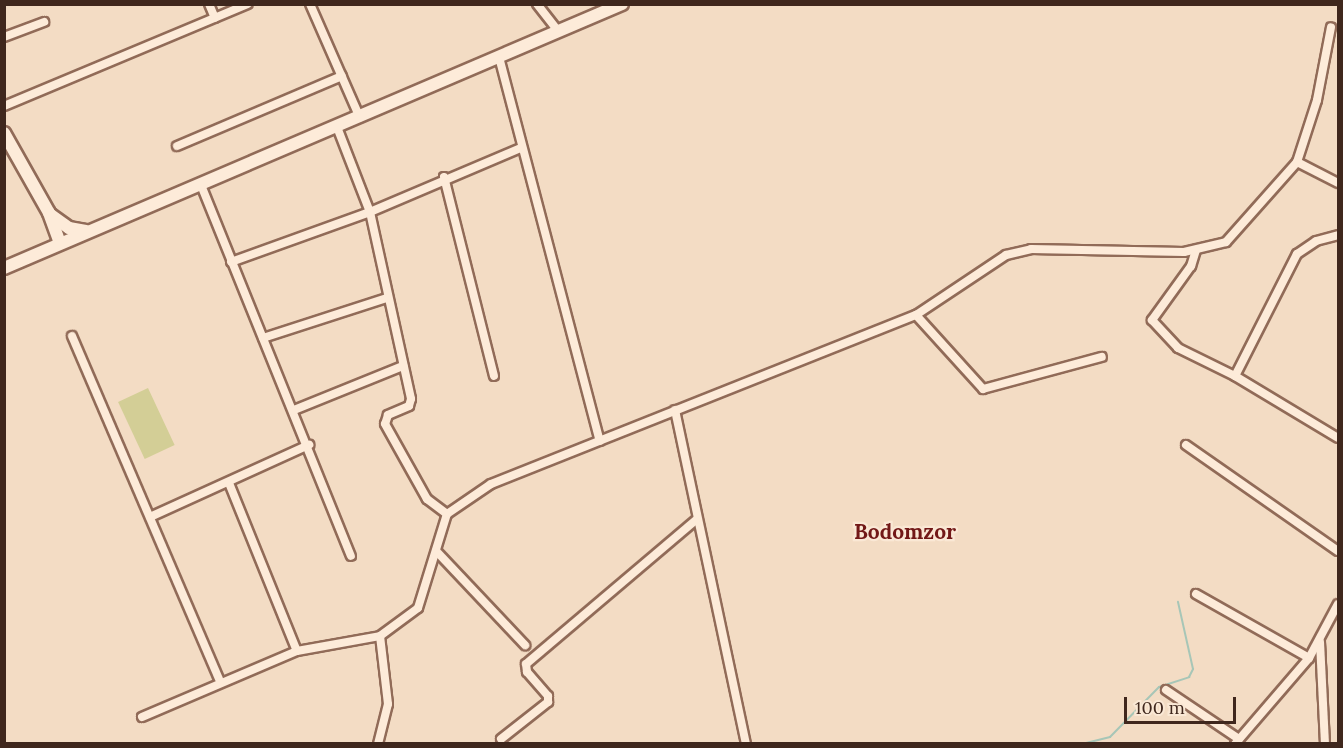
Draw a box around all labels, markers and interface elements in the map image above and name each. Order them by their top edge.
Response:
district label: Bodomzor [854,519,956,545]
scale bar [1127,685,1240,723]
text: 100 m [1135,696,1185,719]

